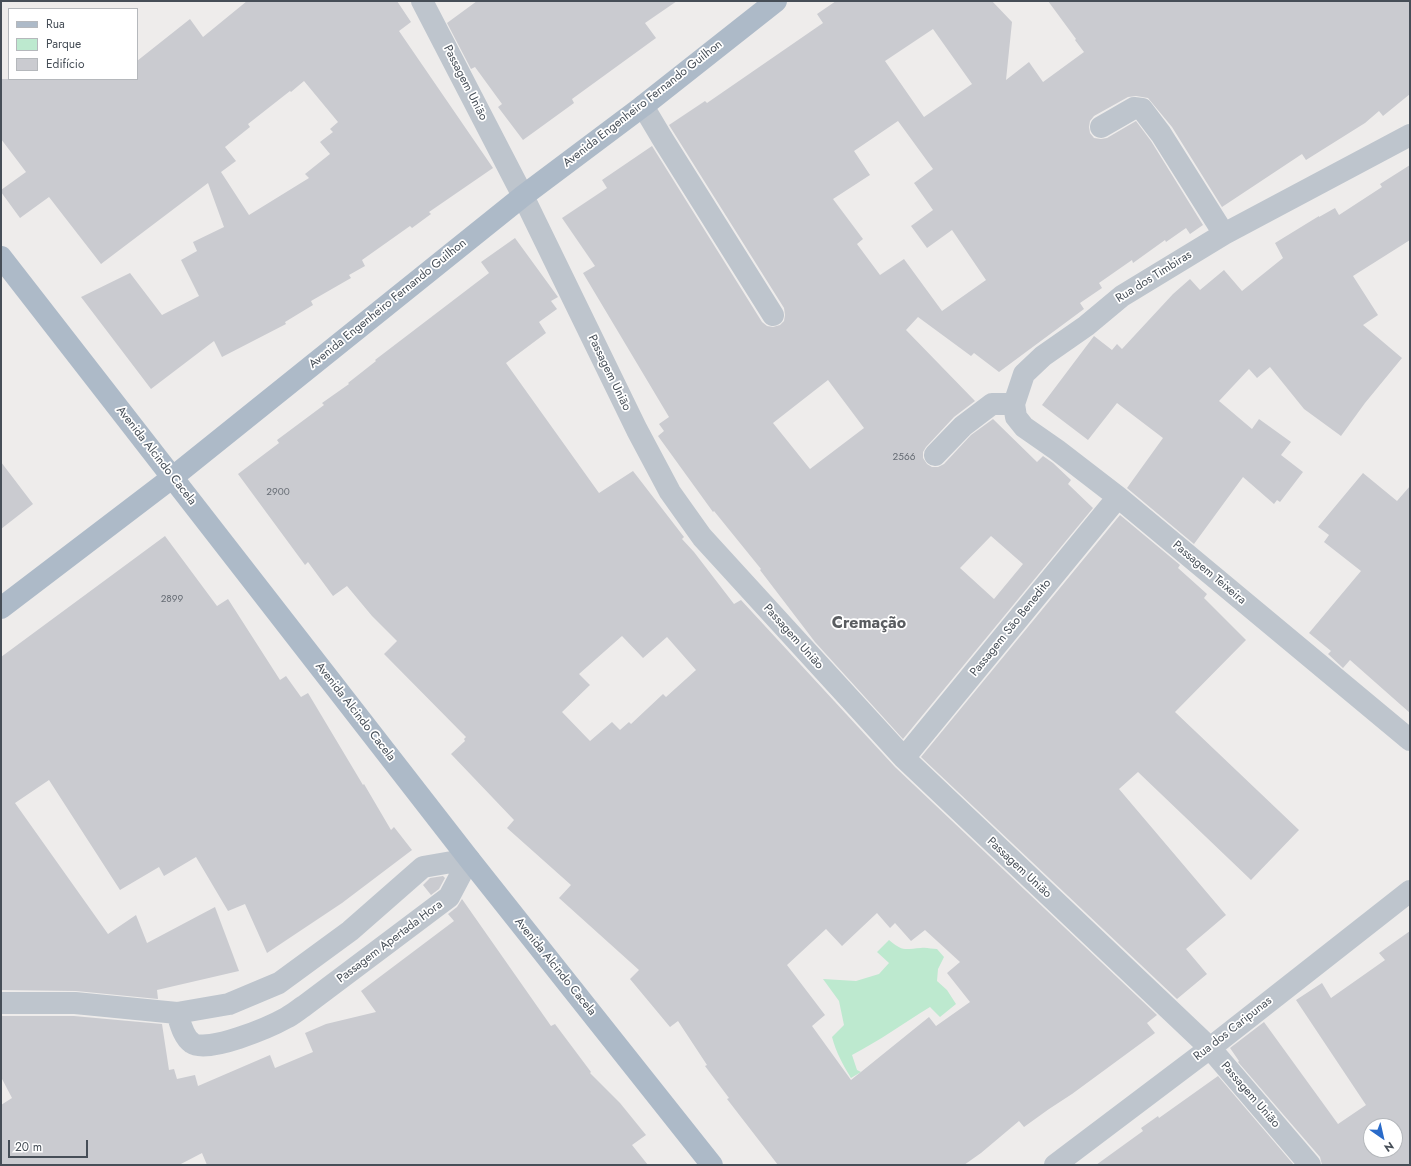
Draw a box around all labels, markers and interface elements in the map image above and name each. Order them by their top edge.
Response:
legend [8,8,138,80]
text: Rua [46,15,65,33]
text: Parque [46,35,81,53]
street label: Avenida Engenheiro Fernando Guilhon [561,37,725,171]
street label: Passagem União [440,43,490,123]
text: Edifício [46,55,85,73]
street label: Avenida Engenheiro Fernando Guilhon [307,236,469,372]
street label: Rua dos Timbiras [1113,248,1195,306]
street label: Passagem União [584,333,634,413]
street label: Avenida Alcindo Cacela [113,404,199,508]
house number: 2566 [893,452,915,464]
house number: 2900 [266,487,290,499]
street label: Passagem Teixeira [1169,538,1249,608]
street label: Passagem São Benedito [967,577,1055,679]
house number: 2899 [161,594,183,606]
street label: Passagem União [760,601,826,673]
district label: Cremação [832,614,906,634]
street label: Avenida Alcindo Cacela [312,660,398,764]
street label: Passagem União [984,835,1054,901]
street label: Passagem Apertada Hora [334,898,446,986]
street label: Avenida Alcindo Cacela [511,915,599,1019]
street label: Rua dos Caripunas [1191,994,1275,1064]
street label: Passagem União [1217,1059,1283,1131]
north arrow [1363,1118,1403,1158]
scale bar [10,1132,90,1158]
text: 20 m [15,1138,42,1156]
text: N [1381,1138,1397,1156]

